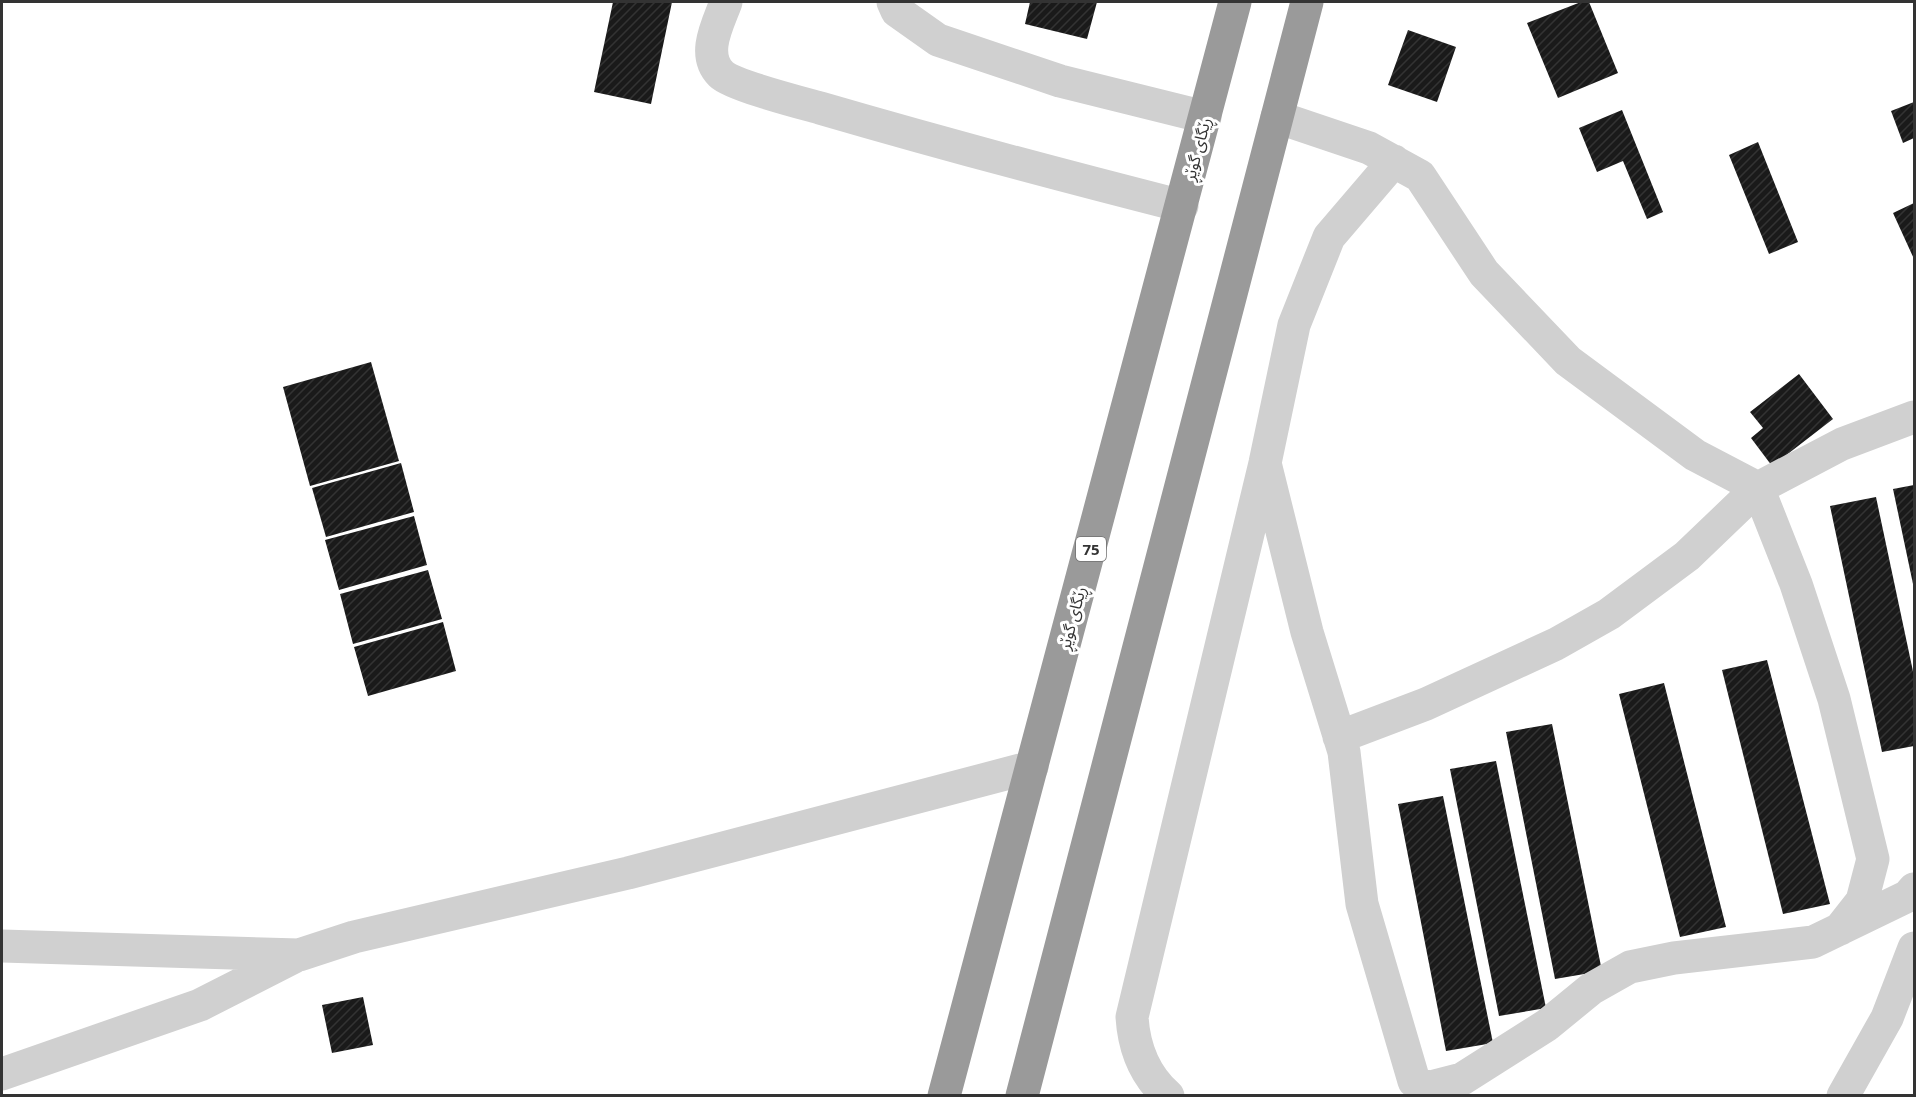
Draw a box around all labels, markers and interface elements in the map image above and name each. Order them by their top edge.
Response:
street label: ڕێگای گوێڕ [1178,115,1219,185]
road number: 75 [1076,537,1106,561]
street label: ڕێگای گوێڕ [1053,584,1094,654]

